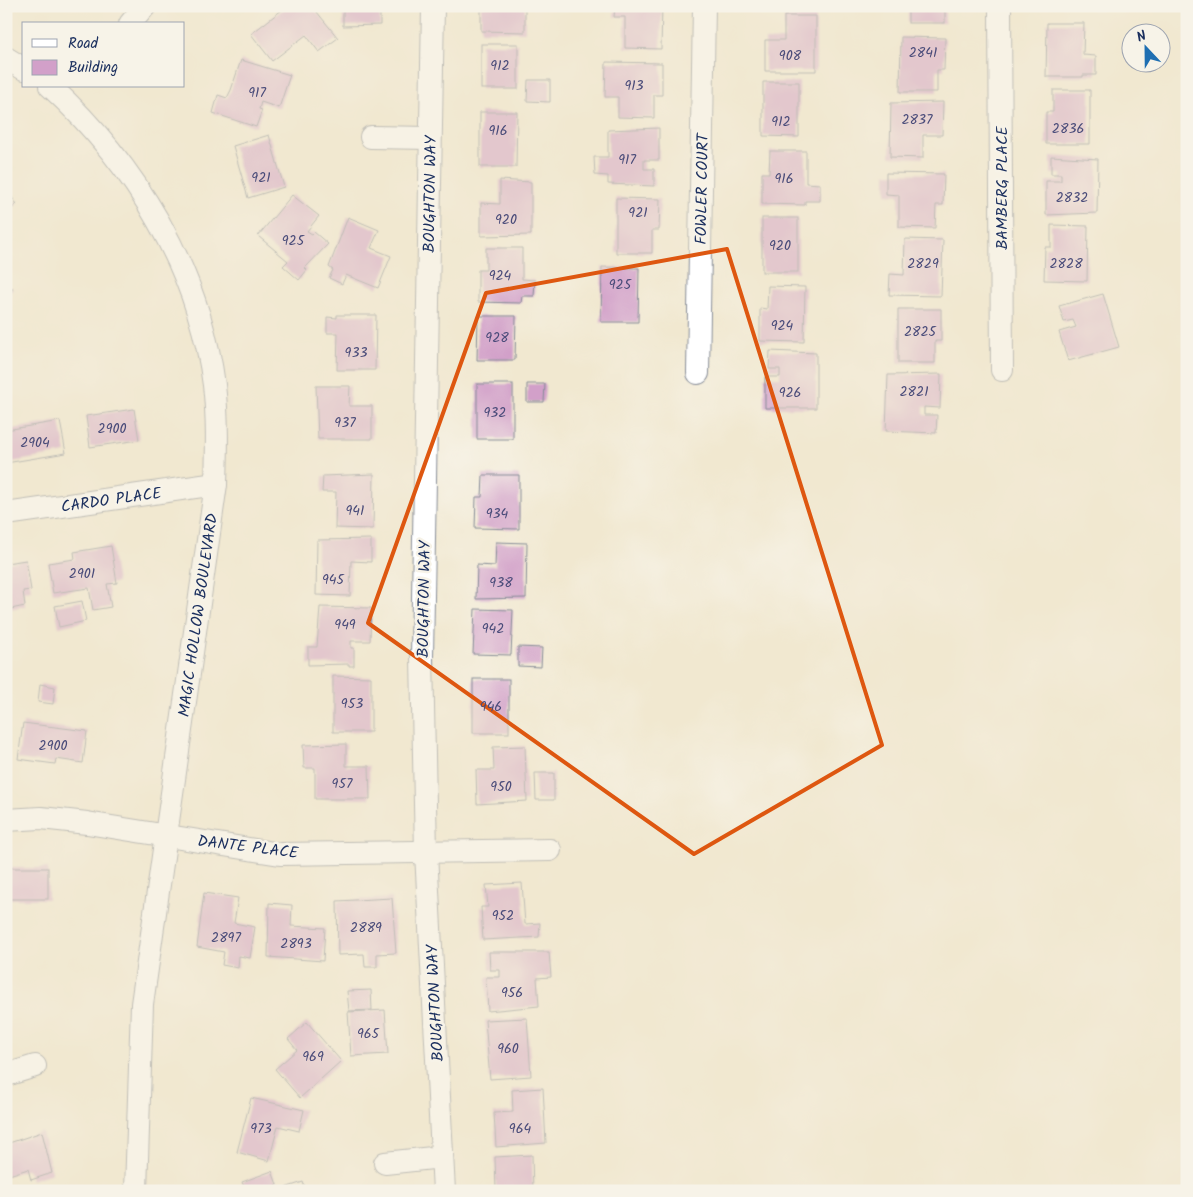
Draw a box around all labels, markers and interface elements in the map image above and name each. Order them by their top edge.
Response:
legend [22,22,185,88]
north arrow [1120,22,1170,72]
text: N [1133,25,1150,49]
text: Road [68,32,99,56]
house number: 2841 [909,42,937,64]
house number: 908 [779,45,802,67]
house number: 912 [490,55,510,77]
text: Building [68,56,118,80]
house number: 913 [624,75,644,97]
house number: 917 [248,82,266,104]
house number: 2837 [901,109,933,131]
house number: 912 [771,111,791,133]
house number: 2836 [1052,118,1084,140]
house number: 916 [488,120,508,142]
street label: BAMBERG PLACE [990,125,1015,250]
street label: FOWLER COURT [689,132,716,245]
street label: BOUGHTON WAY [417,134,444,253]
house number: 917 [618,149,636,171]
house number: 921 [251,167,271,189]
house number: 916 [774,168,794,190]
house number: 2832 [1056,187,1088,209]
house number: 921 [628,202,648,224]
house number: 920 [495,209,517,231]
house number: 925 [282,230,306,252]
house number: 920 [769,235,791,257]
house number: 2829 [907,253,939,275]
house number: 2828 [1049,253,1083,275]
house number: 924 [489,265,512,287]
house number: 925 [609,274,633,296]
house number: 924 [771,315,794,337]
house number: 2825 [904,321,938,343]
house number: 928 [485,327,509,349]
house number: 933 [345,342,367,364]
house number: 2821 [899,381,929,403]
house number: 926 [779,382,801,404]
house number: 932 [484,402,506,424]
house number: 937 [334,412,356,434]
house number: 2900 [98,418,126,440]
house number: 2904 [20,432,50,454]
street label: CARDO PLACE [59,481,164,520]
house number: 941 [346,500,364,522]
house number: 934 [486,503,509,525]
street label: MAGIC HOLLOW BOULEVARD [172,512,225,719]
street label: BOUGHTON WAY [411,539,438,658]
house number: 2901 [69,563,95,585]
house number: 945 [322,569,346,591]
house number: 938 [489,572,513,594]
house number: 949 [334,614,356,636]
house number: 942 [482,618,504,640]
house number: 953 [341,693,363,715]
house number: 946 [480,696,502,718]
house number: 2900 [39,735,67,757]
house number: 957 [332,773,353,795]
house number: 950 [490,776,512,798]
street label: DANTE PLACE [196,829,300,866]
house number: 952 [492,905,514,927]
house number: 2889 [350,917,382,939]
house number: 2897 [211,927,241,949]
house number: 2893 [280,933,312,955]
street label: BOUGHTON WAY [420,943,451,1062]
house number: 956 [501,982,523,1004]
house number: 965 [357,1023,381,1045]
house number: 960 [497,1038,519,1060]
house number: 969 [302,1046,324,1068]
house number: 973 [250,1118,272,1140]
house number: 964 [509,1118,531,1140]

